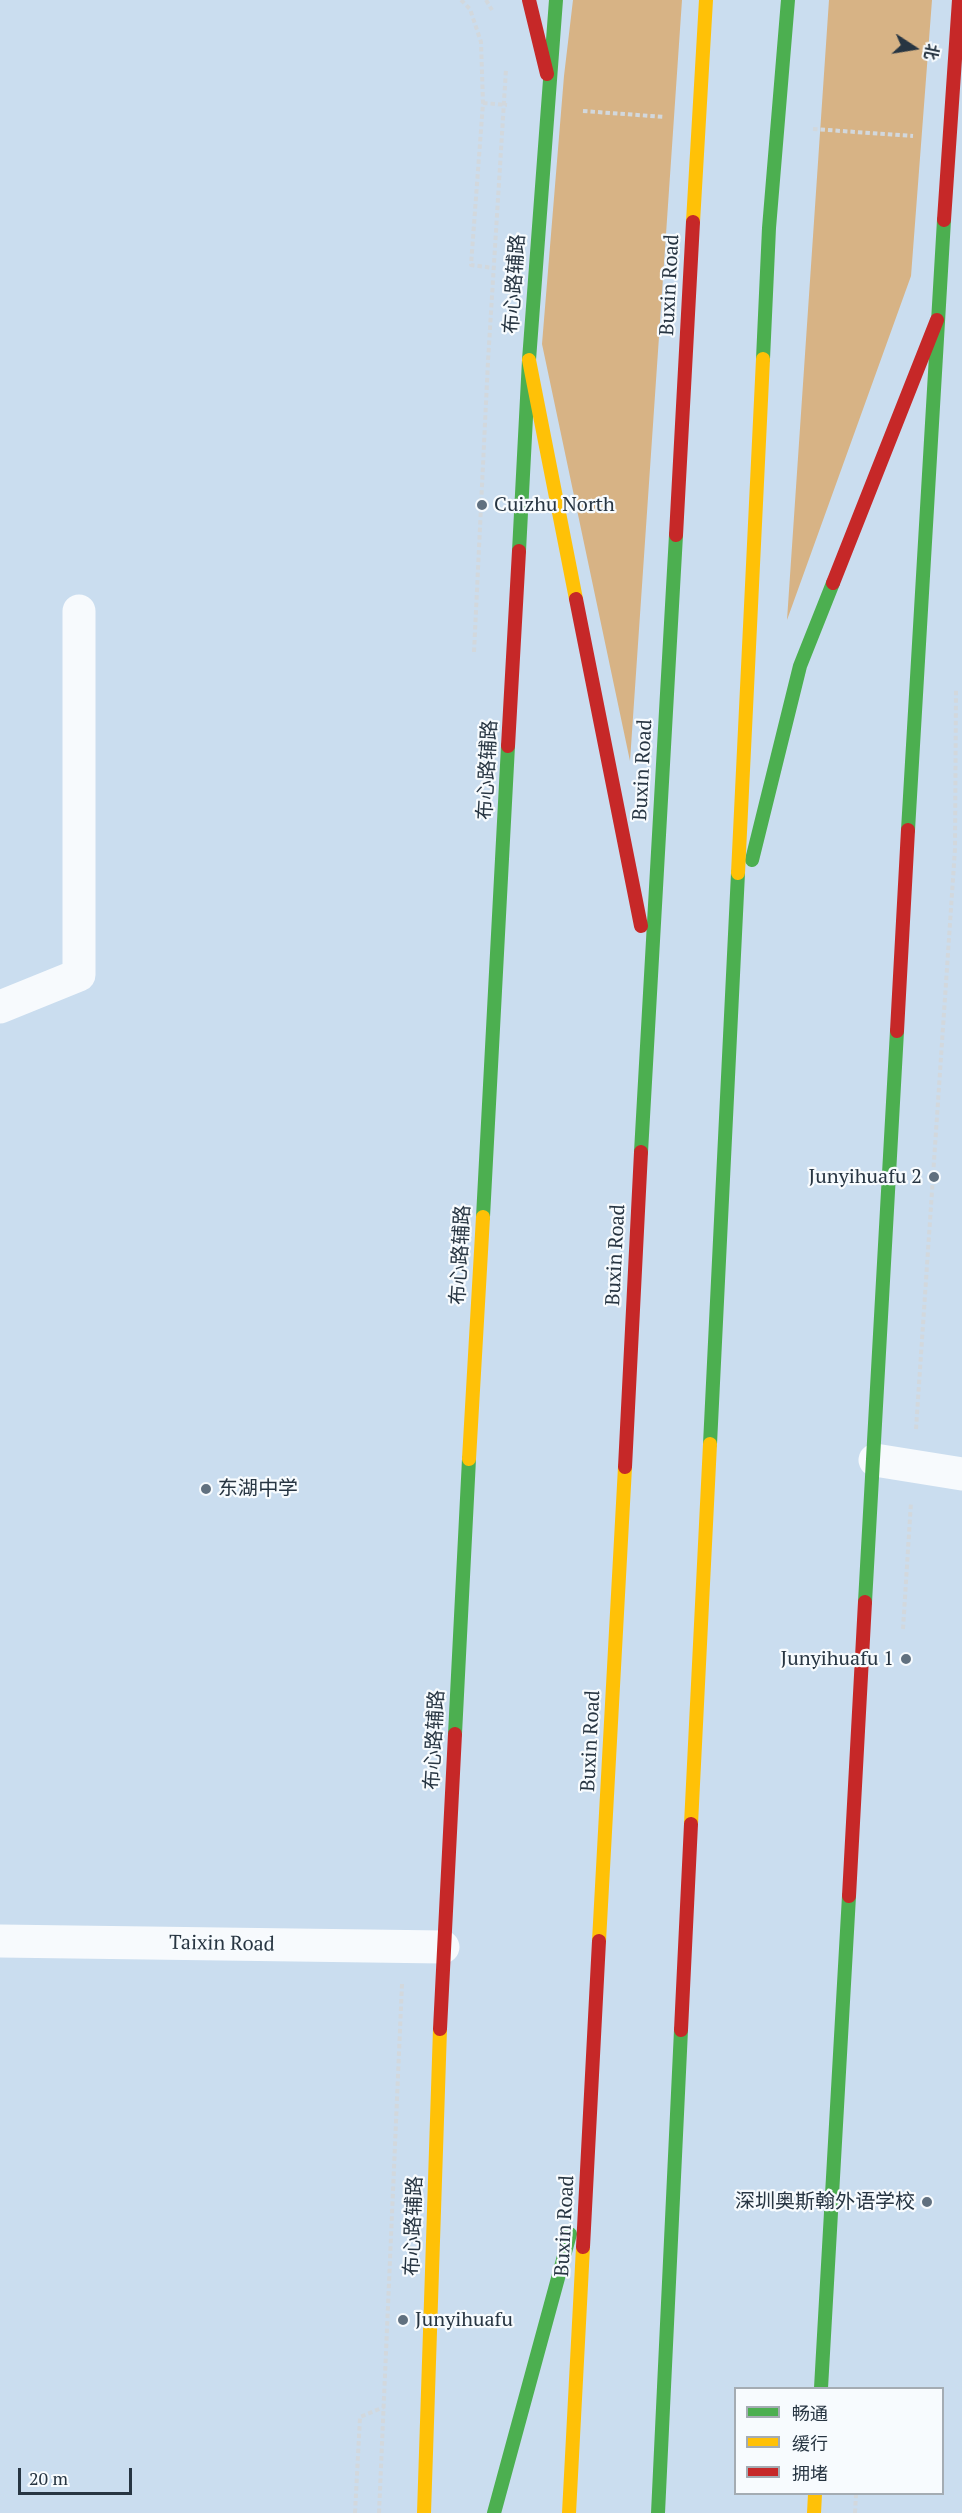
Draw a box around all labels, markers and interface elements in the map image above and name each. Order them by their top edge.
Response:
north arrow [884,18,944,78]
text: 北 [919,42,944,62]
street label: 布心路辅路 [500,233,530,335]
street label: Buxin Road [655,234,685,336]
place label: Cuizhu North [494,493,615,517]
marker: Cuizhu North [475,498,489,512]
street label: 布心路辅路 [473,719,503,821]
street label: Buxin Road [628,719,658,821]
place label: Junyihuafu 2 [809,1165,922,1189]
marker: Junyihuafu 2 [927,1170,941,1184]
street label: 布心路辅路 [446,1204,476,1306]
street label: Buxin Road [601,1204,631,1306]
place label: 东湖中学 [218,1477,298,1501]
marker: 东湖中学 [199,1482,213,1496]
place label: Junyihuafu 1 [781,1647,894,1671]
marker: Junyihuafu 1 [899,1652,913,1666]
street label: 布心路辅路 [420,1689,450,1791]
street label: Buxin Road [576,1690,606,1792]
street label: Taixin Road [169,1931,275,1957]
street label: Buxin Road [550,2175,580,2277]
street label: 布心路辅路 [400,2176,428,2276]
place label: 深圳奥斯翰外语学校 [735,2190,915,2214]
marker: 深圳奥斯翰外语学校 [920,2195,934,2209]
place label: Junyihuafu [415,2308,513,2332]
marker: Junyihuafu [396,2313,410,2327]
legend [734,2387,944,2495]
text: 畅通 [792,2401,828,2425]
text: 缓行 [792,2431,828,2455]
scale bar [21,2456,135,2494]
text: 拥堵 [792,2461,828,2485]
text: 20 m [29,2466,68,2490]

